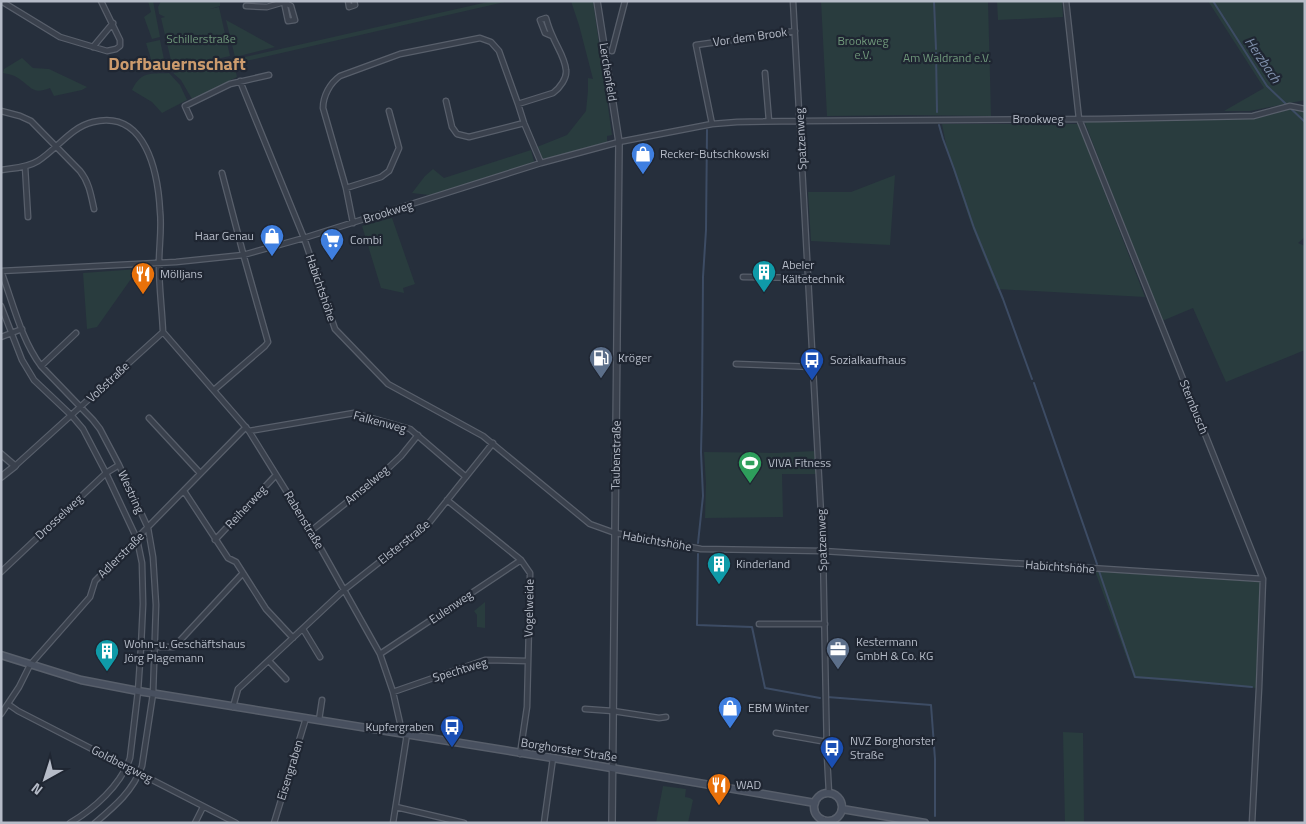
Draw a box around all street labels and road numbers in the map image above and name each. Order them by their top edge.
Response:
street label: Vor dem Brook [712,22,788,51]
street label: Lerchenfeld [594,41,622,103]
street label: Spatzenweg [789,107,812,171]
street label: Brookweg [1012,109,1064,128]
street label: Brookweg [361,195,415,228]
street label: Habichtshöhe [301,252,342,324]
street label: Voßstraße [82,357,133,407]
street label: Sternbusch [1175,377,1214,437]
street label: Falkenweg [352,405,409,438]
street label: Taubenstraße [605,420,626,490]
street label: Amselweg [340,460,393,509]
street label: Westring [113,467,150,516]
street label: Reiherweg [220,480,271,533]
street label: Rabenstraße [280,487,329,553]
street label: Drosselweg [30,489,87,544]
street label: Spatzenweg [811,509,832,571]
street label: Elsterstraße [373,515,434,569]
street label: Habichtshöhe [621,525,693,556]
street label: Adlerstraße [93,527,148,582]
street label: Habichtshöhe [1025,555,1096,578]
street label: Vogelweide [518,579,539,637]
street label: Eulenweg [425,585,477,628]
street label: Spechtweg [430,652,489,687]
street label: Borghorster Straße [520,733,619,766]
street label: Eisengraben [271,737,308,803]
street label: Goldbergweg [88,740,156,787]

